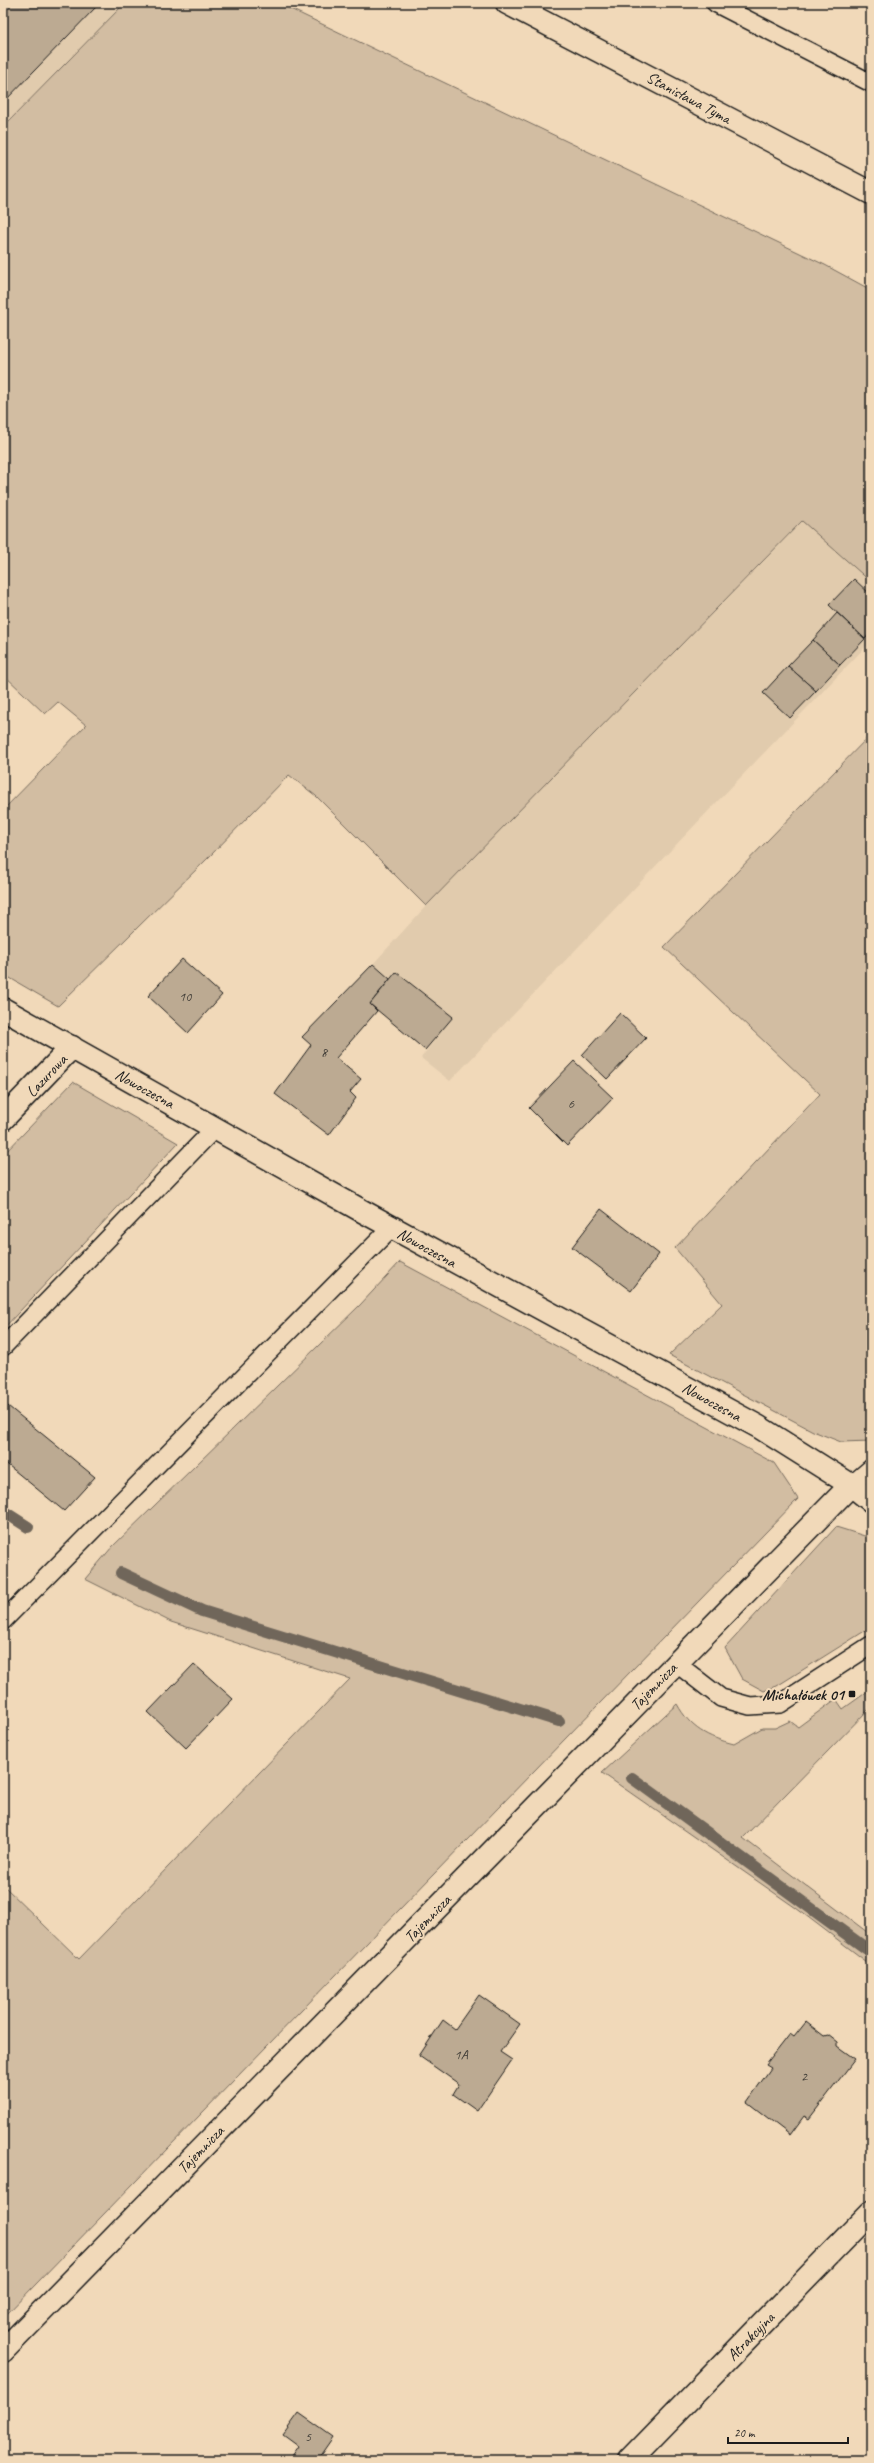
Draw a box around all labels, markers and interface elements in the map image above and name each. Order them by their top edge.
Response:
street label: Stanisława Tyma [643,67,735,129]
house number: 10 [179,988,193,1005]
house number: 8 [321,1044,329,1061]
street label: Lazurowa [22,1049,72,1101]
street label: Nowoczesna [111,1064,178,1114]
house number: 6 [568,1095,575,1112]
street label: Nowoczesna [393,1223,460,1273]
street label: Nowoczesna [678,1377,745,1427]
street label: Tajemnicza [626,1658,682,1715]
place label: Michałówek 01 [762,1685,846,1705]
marker: Michałówek 01 [847,1689,857,1699]
street label: Tajemnicza [400,1890,456,1947]
house number: 1A [454,2046,469,2063]
house number: 2 [801,2068,809,2085]
street label: Tajemnicza [173,2121,229,2178]
street label: Atrakcyjna [723,2307,780,2365]
scale bar [728,2419,848,2445]
text: 20 m [734,2425,756,2441]
house number: 5 [305,2428,312,2445]

